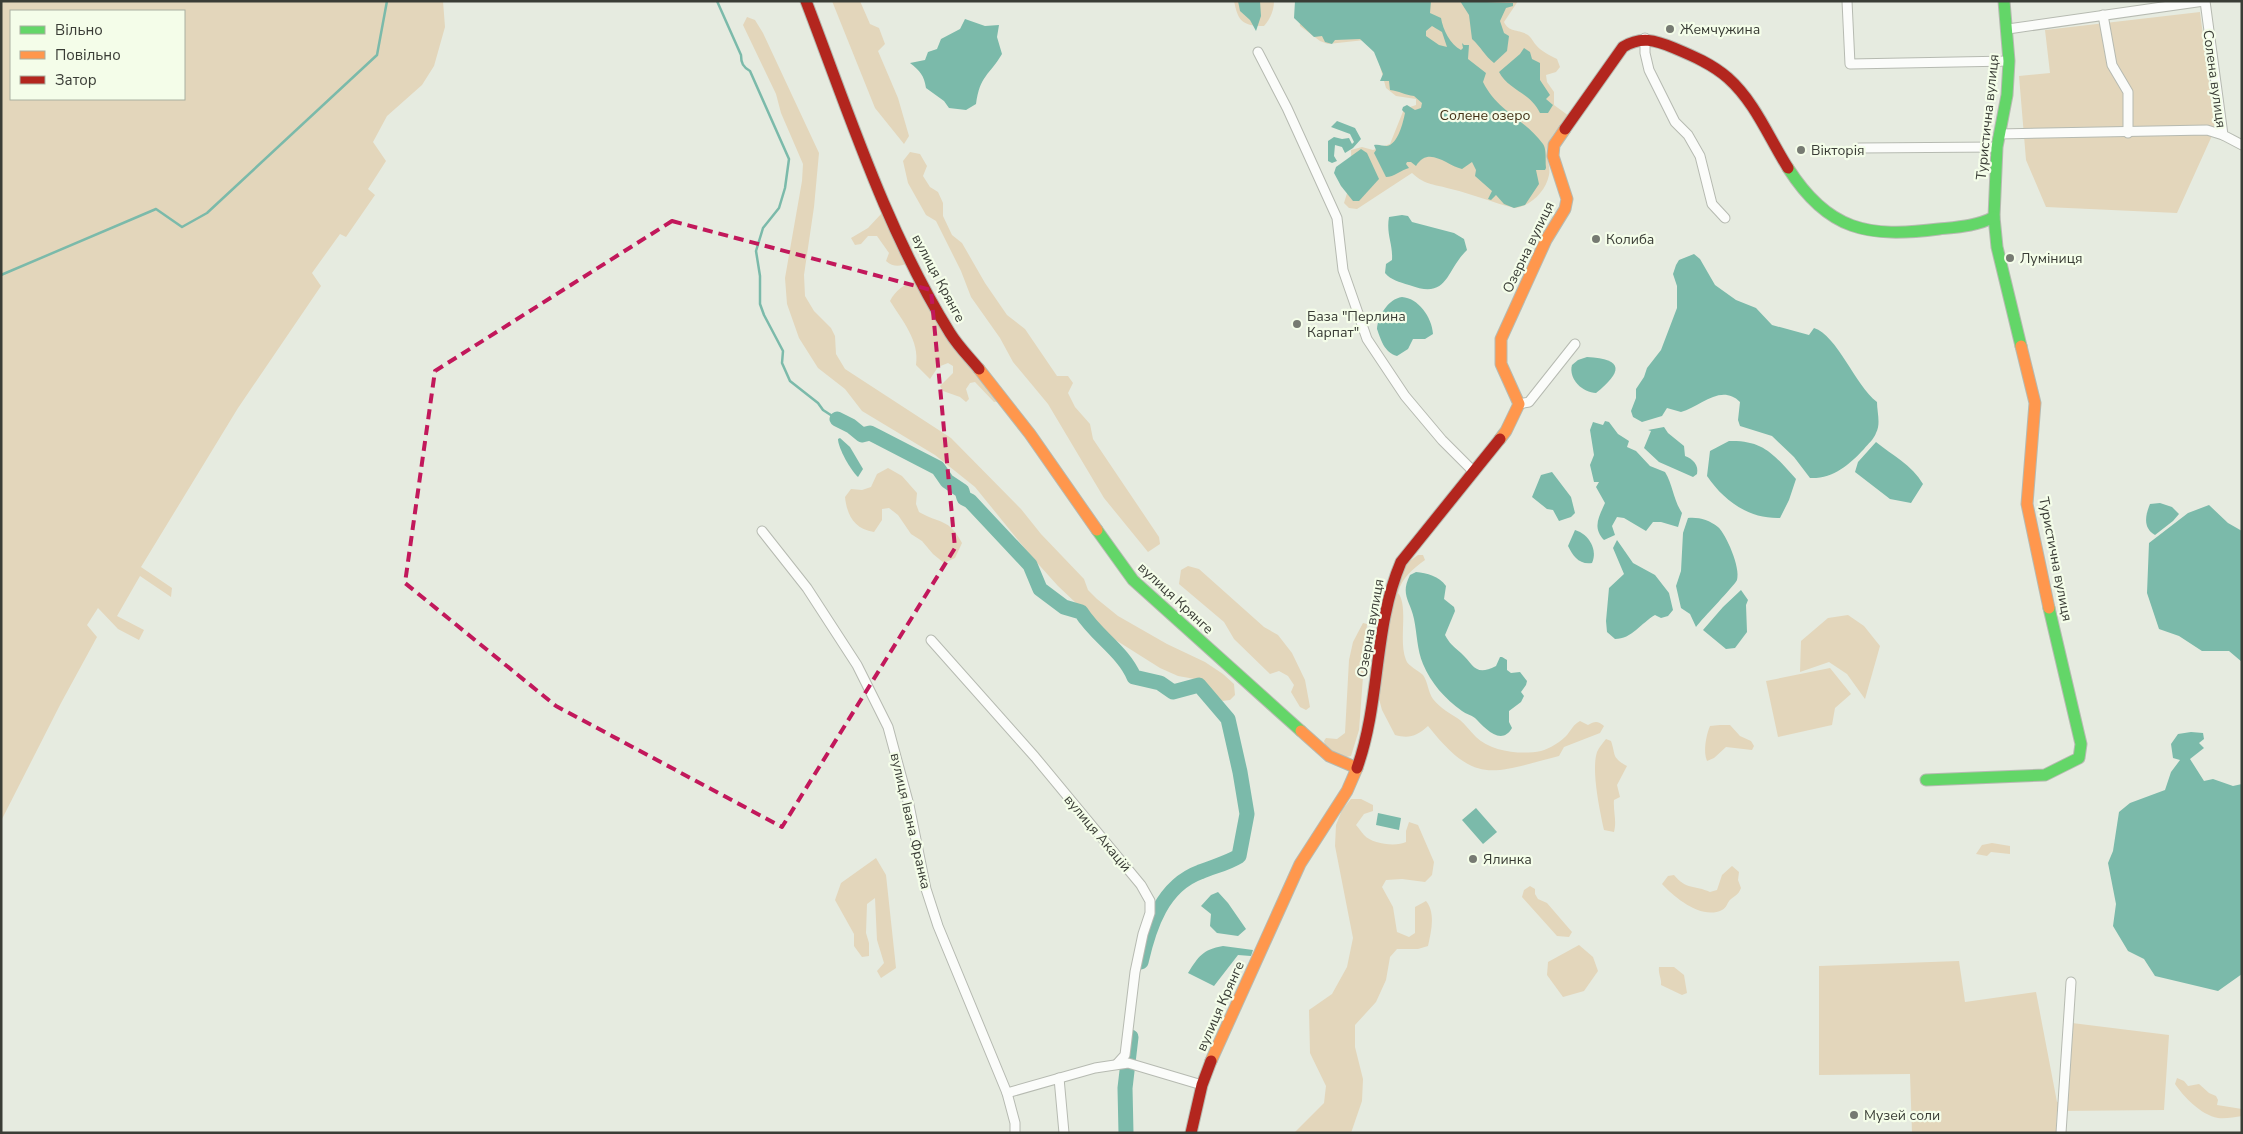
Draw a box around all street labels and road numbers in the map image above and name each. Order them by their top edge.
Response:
street label: Солена вулиця [2198,29,2231,129]
street label: Туристична вулиця [1971,53,2004,181]
street label: Озерна вулиця [1498,198,1559,296]
street label: вулиця Крянге [907,231,970,326]
street label: Туристична вулиця [2034,495,2077,623]
street label: вулиця Крянге [1134,558,1218,638]
street label: Озерна вулиця [1352,577,1389,679]
street label: вулиця Івана Франка [886,751,935,891]
street label: вулиця Акацій [1060,791,1136,876]
street label: вулиця Крянге [1192,958,1249,1054]

